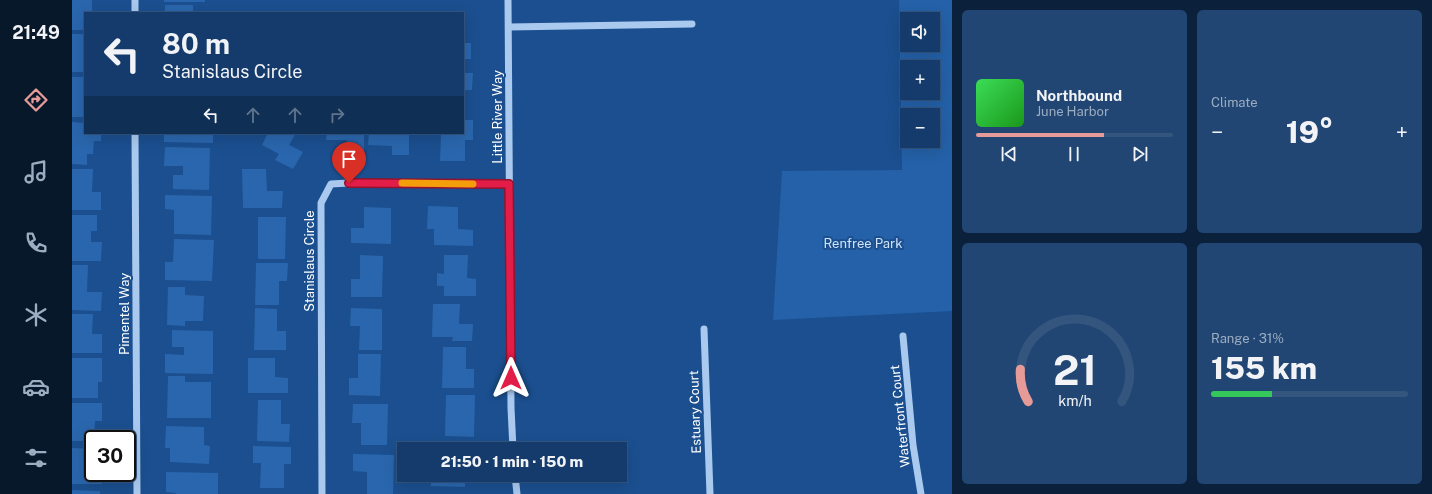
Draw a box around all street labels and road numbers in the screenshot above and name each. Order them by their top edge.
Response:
street label: Little River Way [490,70,505,164]
street label: Stanislaus Circle [302,210,317,312]
street label: Pimentel Way [117,273,132,355]
street label: Waterfront Court [887,364,913,468]
street label: Estuary Court [686,370,704,454]

